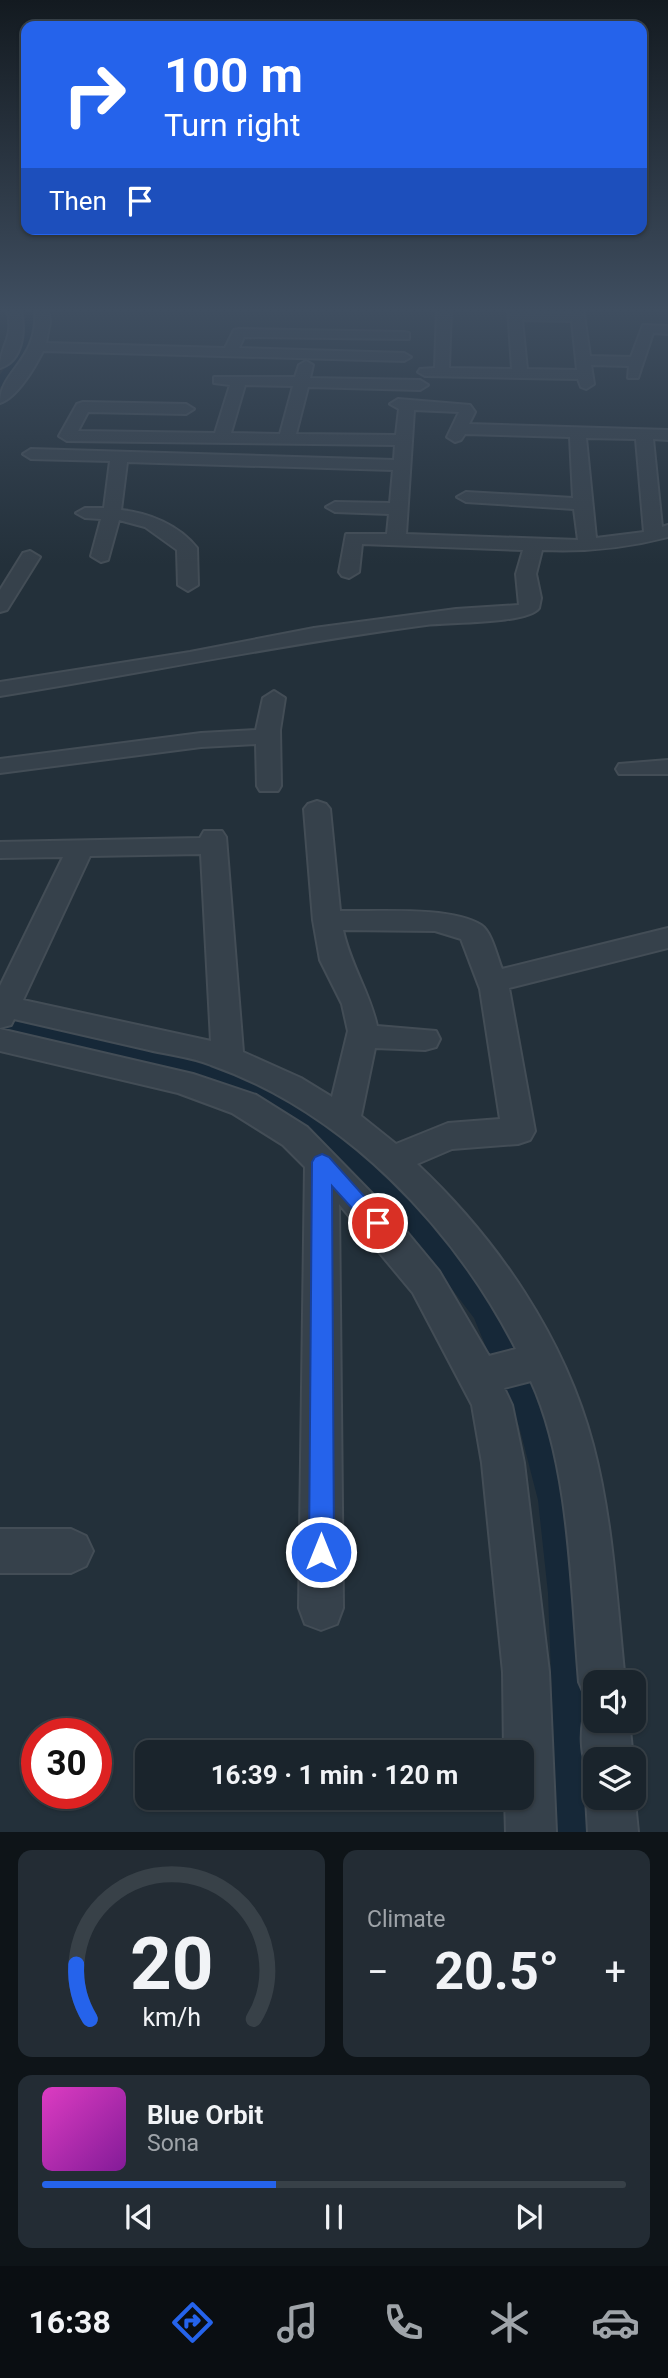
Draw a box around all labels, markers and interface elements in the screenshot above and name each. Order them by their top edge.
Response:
text: 100 m [164,47,303,104]
icon: right [49,49,140,140]
text: Turn right [164,106,300,144]
icon: arrive [121,182,159,220]
text: Then [49,186,107,216]
pin [348,1193,408,1253]
icon: arrive [359,1204,397,1242]
position arrow [284,1515,358,1589]
map controls [583,1670,646,1810]
button: sound [583,1670,646,1733]
speed limit sign: 30 [21,1718,112,1809]
button: layers [583,1747,646,1810]
text: 16:39 · 1 min · 120 m [211,1760,458,1790]
text: Climate [367,1906,446,1933]
text: 20 [130,1922,213,2008]
text: 20.5° [434,1941,559,2002]
text: − [367,1950,389,1994]
text: + [604,1950,626,1994]
text: km/h [142,2003,201,2032]
text: Blue Orbit [147,2100,263,2130]
text: Sona [147,2130,199,2157]
icon: previous [120,2198,158,2236]
icon: pause [315,2198,353,2236]
icon: next [510,2198,548,2236]
icon: directions [168,2298,217,2347]
icon: music [273,2298,322,2347]
icon: phone [379,2298,428,2347]
icon: climate [485,2298,534,2347]
icon: car [591,2298,640,2347]
text: 16:38 [28,2303,111,2341]

